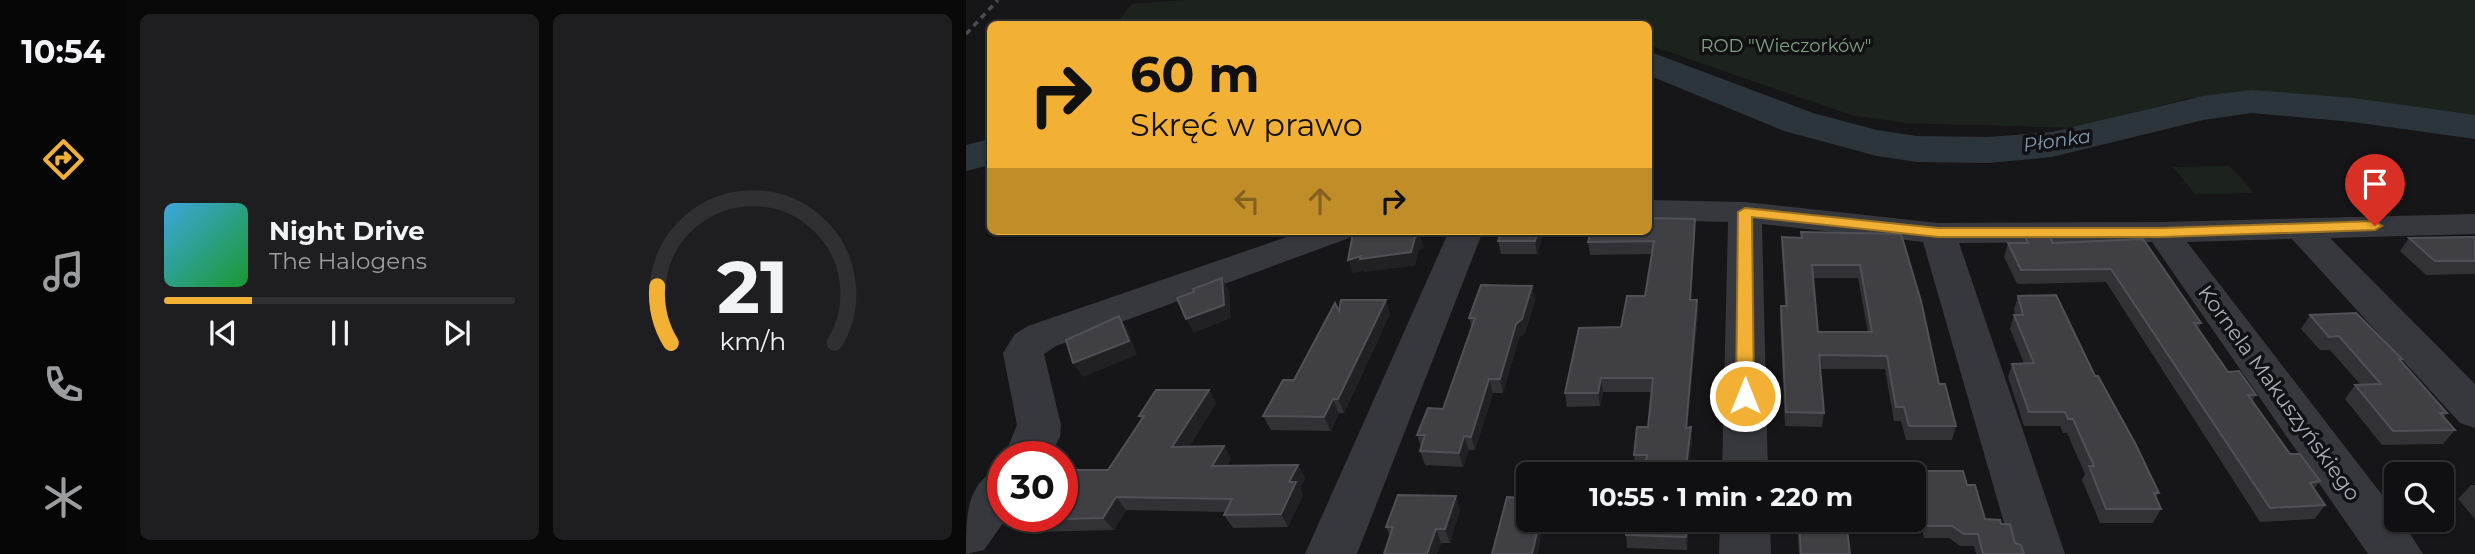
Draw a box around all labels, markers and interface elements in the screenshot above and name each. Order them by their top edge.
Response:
text: 10:54 [21,32,105,71]
park label: ROD "Wieczorków" [1700,35,1872,57]
text: 60 m [1130,45,1260,104]
icon: right [1015,49,1106,140]
text: Skręć w prawo [1130,105,1363,144]
water label: Płonka [2022,124,2092,157]
icon: directions [39,135,88,184]
pin [2345,154,2405,226]
icon: arrive [2356,165,2394,203]
icon: left [1228,182,1266,220]
icon: ahead [1301,182,1339,220]
icon: right [1374,182,1412,220]
text: Night Drive [269,215,425,247]
text: 21 [717,243,788,331]
icon: music [39,247,88,296]
text: The Halogens [269,247,427,275]
street label: Kornela Makuszyńskiego [2193,280,2366,505]
icon: previous [204,314,242,352]
icon: pause [321,314,359,352]
icon: next [438,314,476,352]
text: km/h [719,326,786,356]
position arrow [1708,359,1782,433]
icon: phone [39,360,88,409]
speed limit sign: 30 [987,441,1078,532]
map controls [2384,462,2454,532]
button: search [2384,462,2454,532]
icon: climate [39,473,88,522]
text: 10:55 · 1 min · 220 m [1589,481,1853,513]

